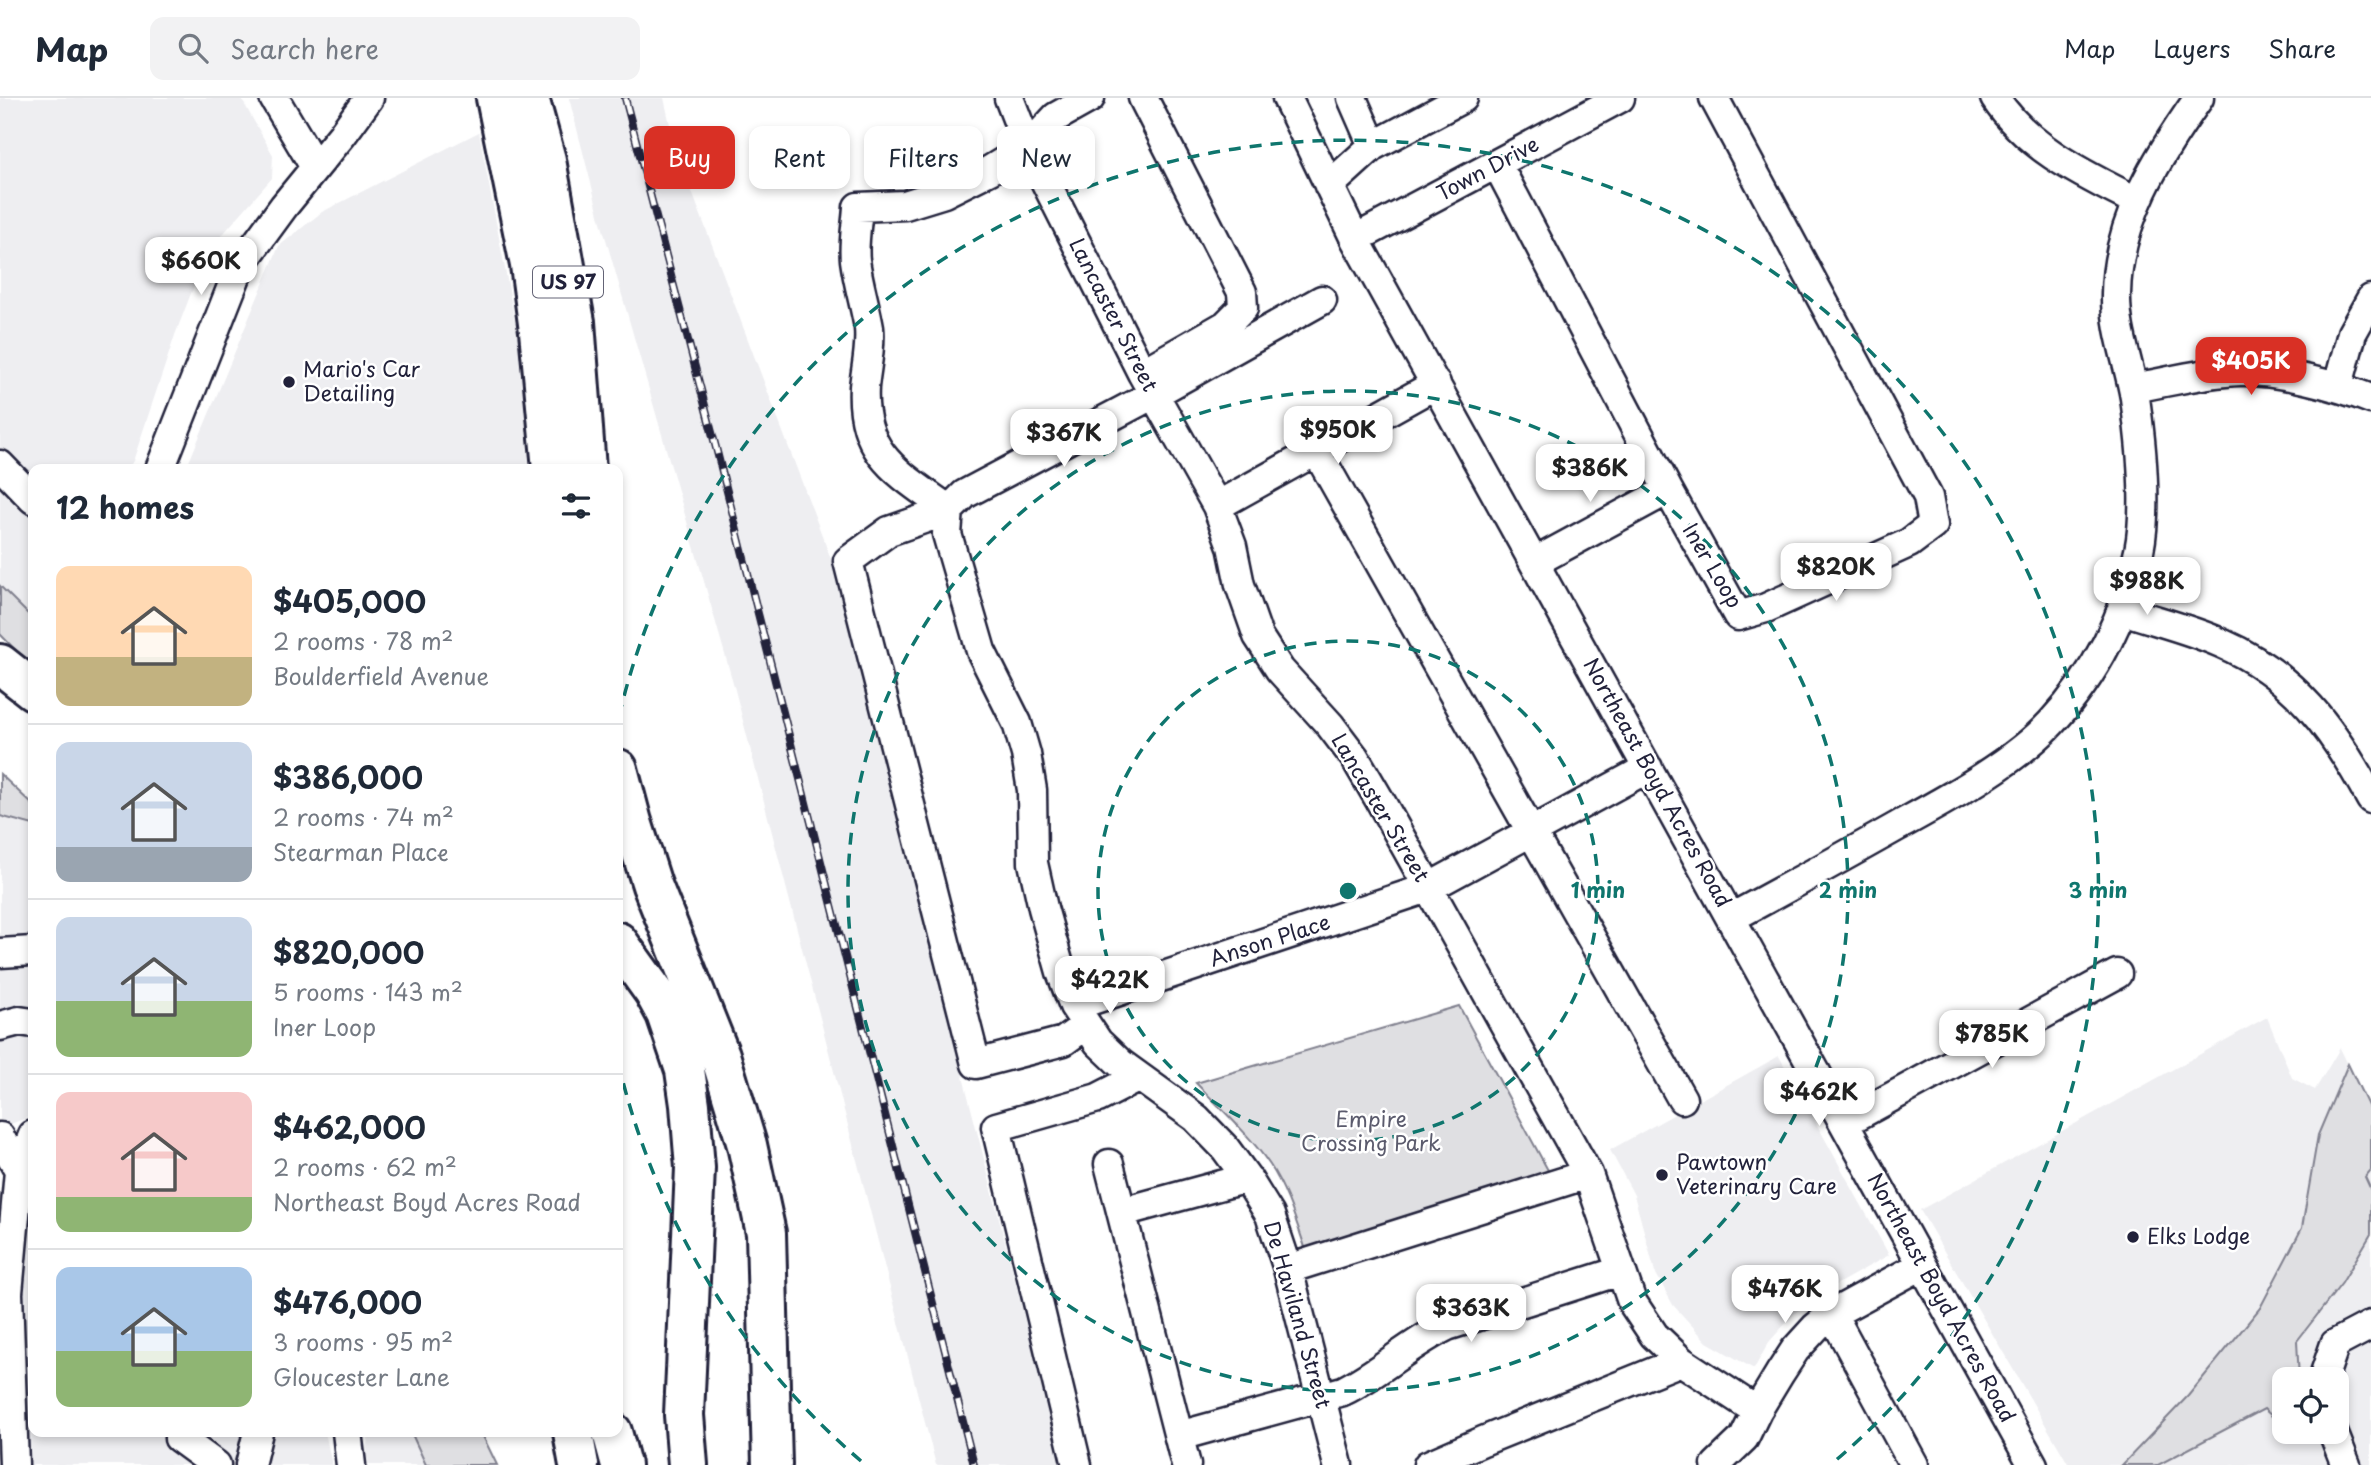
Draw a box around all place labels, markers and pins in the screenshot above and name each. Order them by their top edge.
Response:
pin: $660K [152,238,250,297]
pin: $405K [2202,338,2300,397]
place label: Mario's Car Detailing [303,352,421,408]
marker: Mario's Car Detailing [281,374,297,390]
pin: $950K [1289,406,1387,466]
pin: $367K [1015,410,1113,469]
pin: $386K [1541,444,1639,504]
pin: $820K [1787,544,1885,603]
pin: $988K [2098,558,2196,617]
centre of rings [1336,879,1360,903]
pin: $422K [1061,956,1159,1016]
pin: $785K [1943,1010,2041,1070]
pin: $462K [1770,1068,1868,1128]
place label: Pawtown Veterinary Care [1676,1145,1837,1201]
marker: Pawtown Veterinary Care [1654,1167,1670,1183]
place label: Elks Lodge [2147,1219,2250,1251]
marker: Elks Lodge [2125,1229,2141,1245]
pin: $476K [1736,1266,1834,1325]
pin: $363K [1422,1284,1520,1344]

